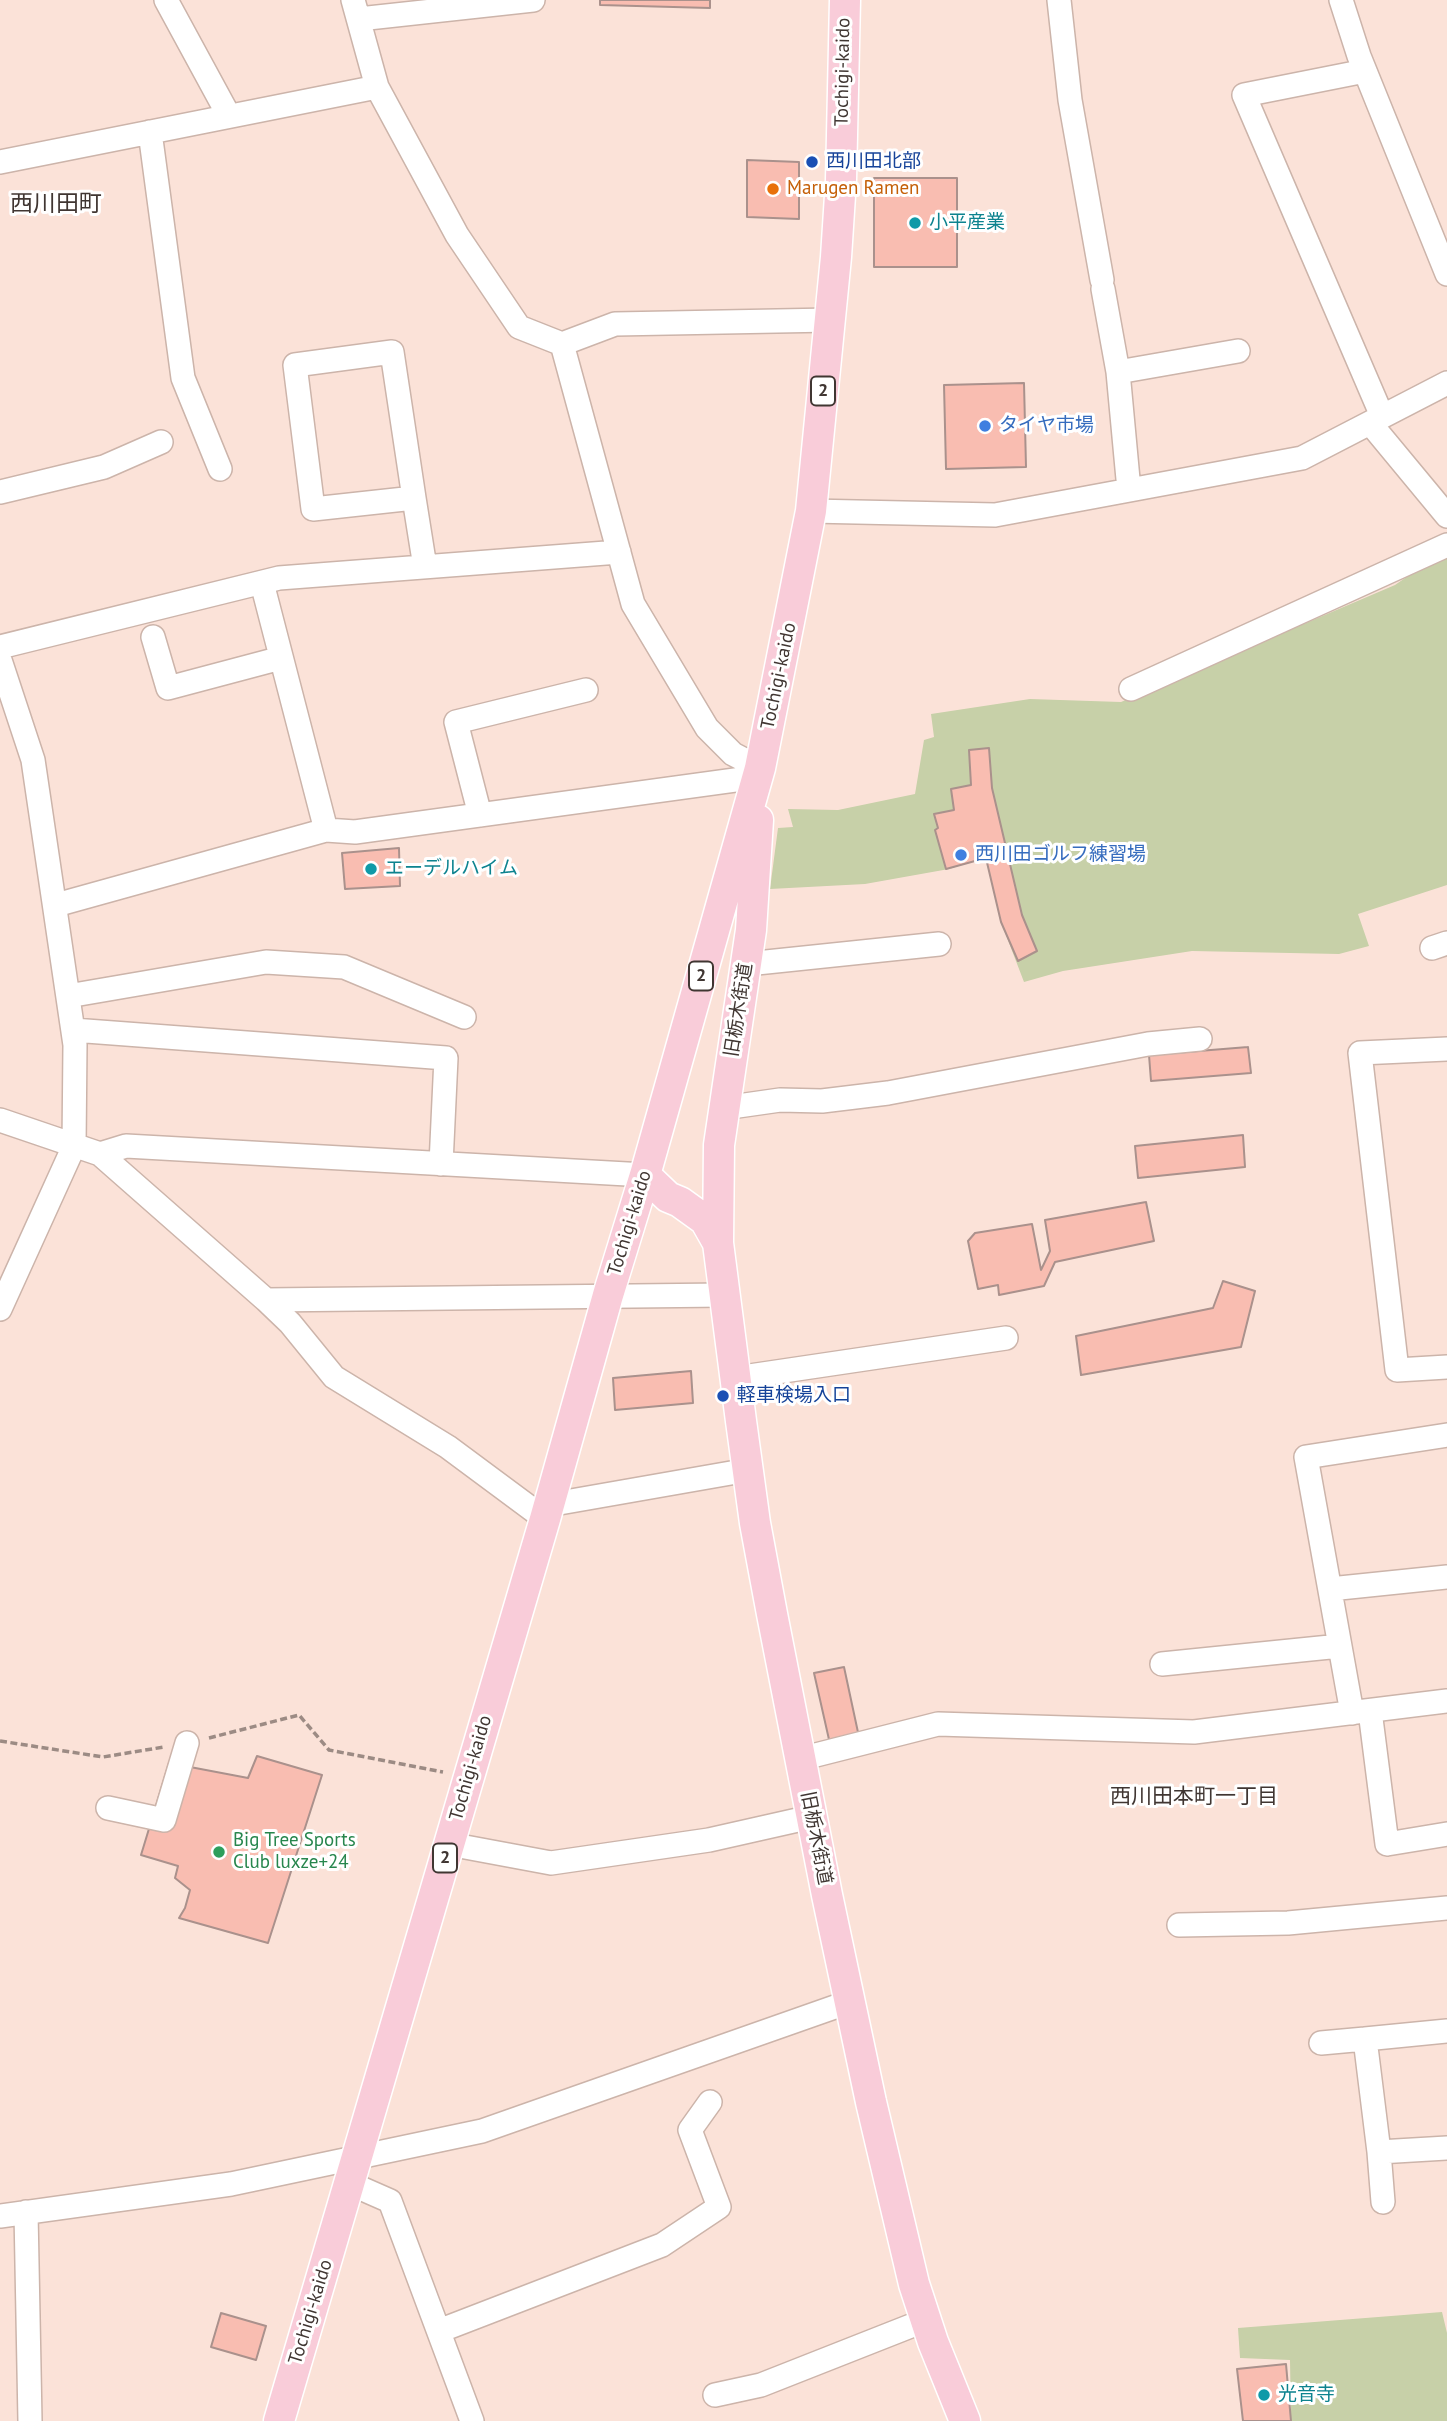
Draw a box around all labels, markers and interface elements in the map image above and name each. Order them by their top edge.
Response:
street label: Tochigi-kaido [831,18,855,126]
place label: 西川田北部 [826,151,921,173]
marker: 西川田北部 [804,154,820,170]
place label: Marugen Ramen [787,178,919,200]
marker: Marugen Ramen [765,181,781,197]
district label: 西川田町 [10,190,102,218]
place label: 小平産業 [929,212,1005,234]
marker: 小平産業 [907,215,923,231]
road number: 2 [811,376,835,405]
place label: タイヤ市場 [999,415,1094,437]
marker: タイヤ市場 [977,418,993,434]
street label: Tochigi-kaido [757,621,801,731]
place label: 西川田ゴルフ練習場 [975,844,1146,866]
marker: 西川田ゴルフ練習場 [953,847,969,863]
place label: エーデルハイム [385,858,518,880]
marker: エーデルハイム [363,861,379,877]
road number: 2 [689,961,713,990]
street label: 旧栃木街道 [720,961,758,1059]
street label: Tochigi-kaido [603,1168,657,1278]
place label: 軽車検場入口 [737,1385,851,1407]
marker: 軽車検場入口 [715,1388,731,1404]
street label: Tochigi-kaido [445,1713,497,1823]
district label: 西川田本町一丁目 [1110,1784,1278,1810]
street label: 旧栃木街道 [796,1789,836,1887]
place label: Big Tree Sports Club luxze+24 [233,1830,356,1874]
marker: Big Tree Sports Club luxze+24 [211,1844,227,1860]
road number: 2 [433,1844,457,1872]
street label: Tochigi-kaido [284,2257,338,2367]
place label: 光音寺 [1278,2384,1335,2406]
marker: 光音寺 [1256,2387,1272,2403]

